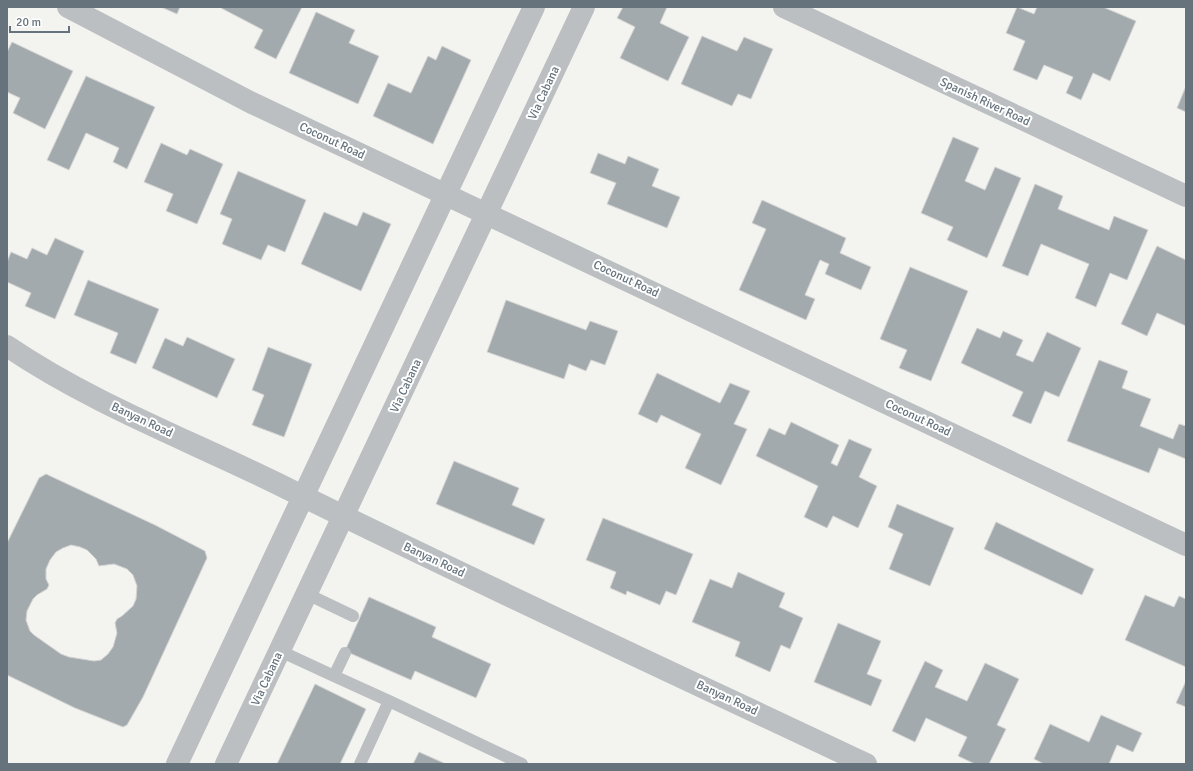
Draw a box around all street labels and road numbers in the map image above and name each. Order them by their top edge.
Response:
street label: Via Cabana [525,64,563,122]
street label: Spanish River Road [938,75,1032,129]
street label: Coconut Road [297,119,367,163]
street label: Coconut Road [591,257,661,301]
street label: Via Cabana [387,357,425,415]
street label: Coconut Road [883,396,953,440]
street label: Banyan Road [109,399,175,441]
street label: Banyan Road [401,539,467,581]
street label: Via Cabana [248,650,286,708]
street label: Banyan Road [694,677,760,719]

